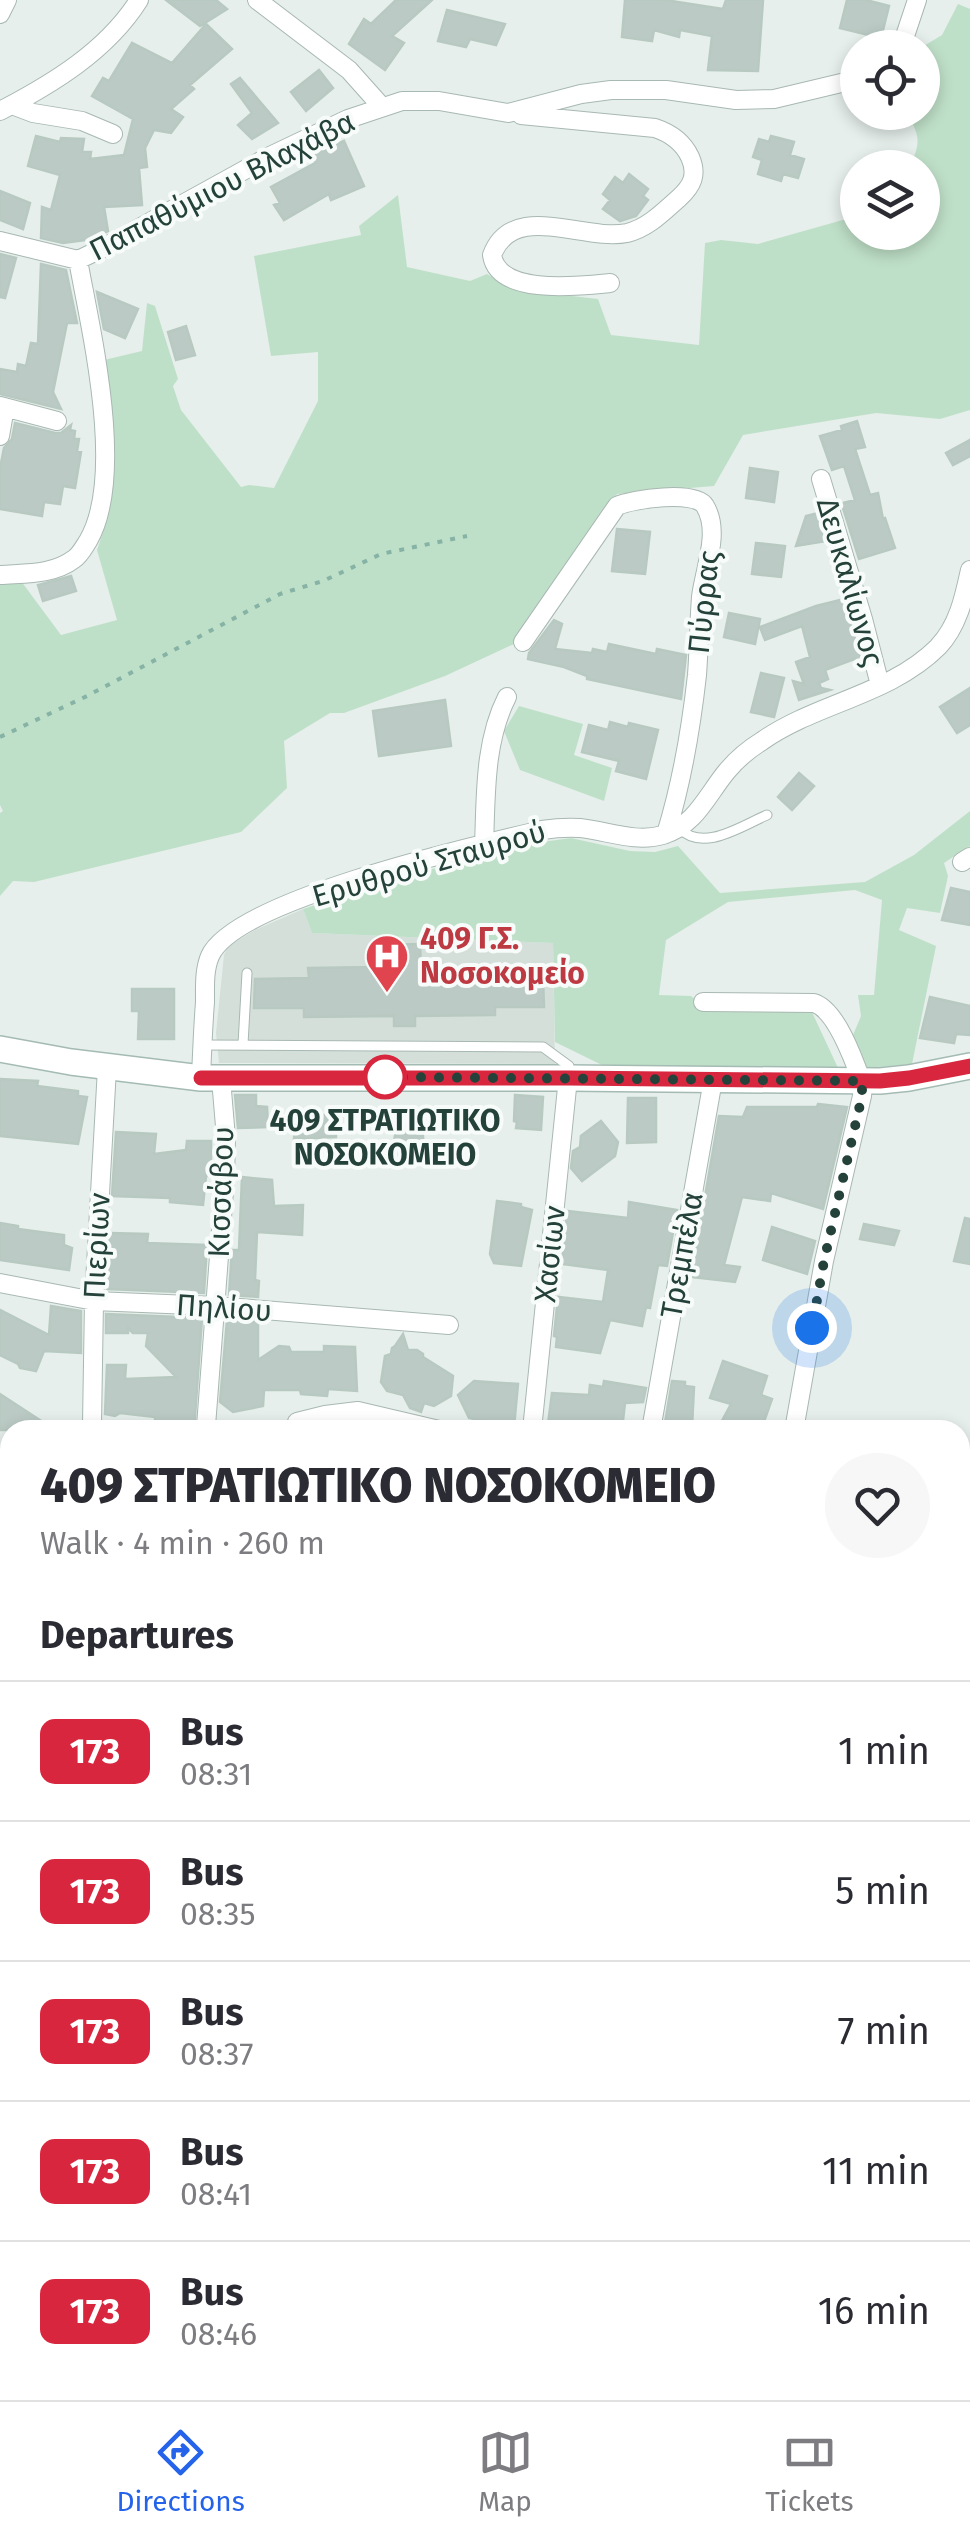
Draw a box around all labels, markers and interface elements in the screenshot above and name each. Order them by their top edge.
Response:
map controls [840,30,940,250]
button: locate [840,30,940,130]
street label: Παπαθύμιου Βλαχάβα [83,103,361,269]
button: layers [840,150,940,250]
street label: Δευκαλίωνος [809,493,891,671]
street label: Πύρρας [681,548,727,656]
street label: Ερυθρού Σταυρού [308,813,550,915]
place label: 409 Γ.Σ. Νοσοκομείο [420,921,585,991]
hospital icon: 409 Γ.Σ. Νοσοκομείο [364,933,410,994]
marker: 409 ΣΤΡΑΤΙΩΤΙΚΟ ΝΟΣΟΚΟΜΕΙΟ [364,1056,406,1098]
place label: 409 ΣΤΡΑΤΙΩΤΙΚΟ ΝΟΣΟΚΟΜΕΙΟ [270,1103,500,1173]
street label: Κισσάβου [201,1126,241,1258]
street label: Τρεμπέλα [653,1189,711,1321]
street label: Πιερίων [76,1191,118,1300]
street label: Χασίων [527,1203,573,1304]
street label: Πηλίου [175,1287,273,1329]
your location [787,1303,837,1353]
button: heart [825,1453,930,1558]
text: 409 ΣΤΡΑΤΙΩΤΙΚΟ ΝΟΣΟΚΟΜΕΙΟ [40,1457,716,1515]
text: Walk · 4 min · 260 m [40,1524,325,1562]
text: Departures [40,1612,234,1658]
text: Bus [180,1709,244,1755]
text: 1 min [838,1728,930,1774]
text: 173 [70,1730,120,1772]
text: 08:31 [180,1755,252,1793]
text: Bus [180,1849,244,1895]
text: 5 min [835,1868,930,1914]
text: 173 [70,1870,120,1912]
text: 08:35 [180,1895,255,1933]
text: Bus [180,1989,244,2035]
text: 7 min [838,2008,930,2054]
text: 173 [70,2010,120,2052]
text: 08:37 [180,2035,253,2073]
text: Bus [180,2129,244,2175]
text: 11 min [822,2148,930,2194]
text: 173 [70,2150,120,2192]
text: 08:41 [180,2175,252,2213]
text: Bus [180,2269,244,2315]
text: 16 min [818,2288,930,2334]
text: 173 [70,2290,120,2332]
text: 08:46 [180,2315,257,2353]
tab: Directions [116,2425,245,2518]
tab: Map [478,2425,533,2518]
tab: Tickets [765,2425,854,2518]

